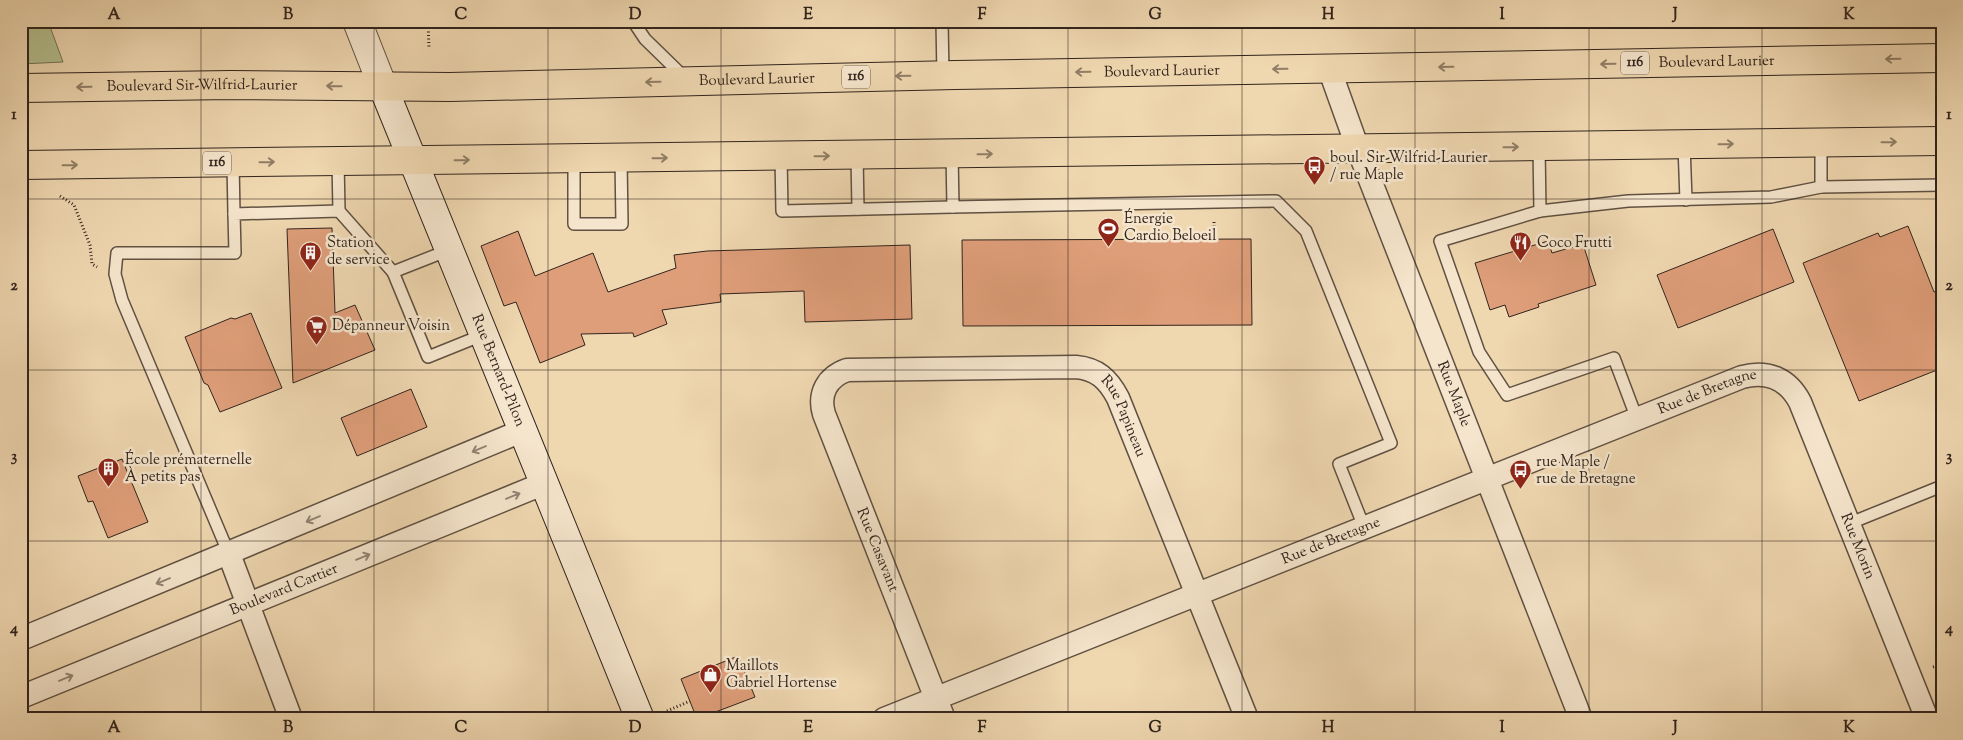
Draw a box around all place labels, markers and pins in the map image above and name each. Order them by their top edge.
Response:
place label: boul. Sir-Wilfrid-Laurier / rue Maple [1330,148,1488,186]
bus stop icon: boul. Sir-Wilfrid-Laurier / rue Maple [1302,155,1326,186]
place label: Énergie Cardio Beloeil [1124,208,1216,247]
sports icon: Énergie Cardio Beloeil [1096,216,1120,247]
restaurant icon: Coco Frutti [1509,231,1533,262]
place label: Station de service [327,233,390,271]
place label: Coco Frutti [1537,233,1612,254]
building icon: Station de service [299,240,323,271]
supermarket icon: Dépanneur Voisin [304,314,328,345]
place label: Dépanneur Voisin [332,316,450,337]
place label: École prématernelle À petits pas [125,449,252,488]
place label: rue Maple / rue de Bretagne [1536,452,1636,490]
building icon: École prématernelle À petits pas [97,457,121,488]
bus stop icon: rue Maple / rue de Bretagne [1508,459,1532,490]
place label: Maillots Gabriel Hortense [726,656,837,694]
shop icon: Maillots Gabriel Hortense [698,663,722,694]

